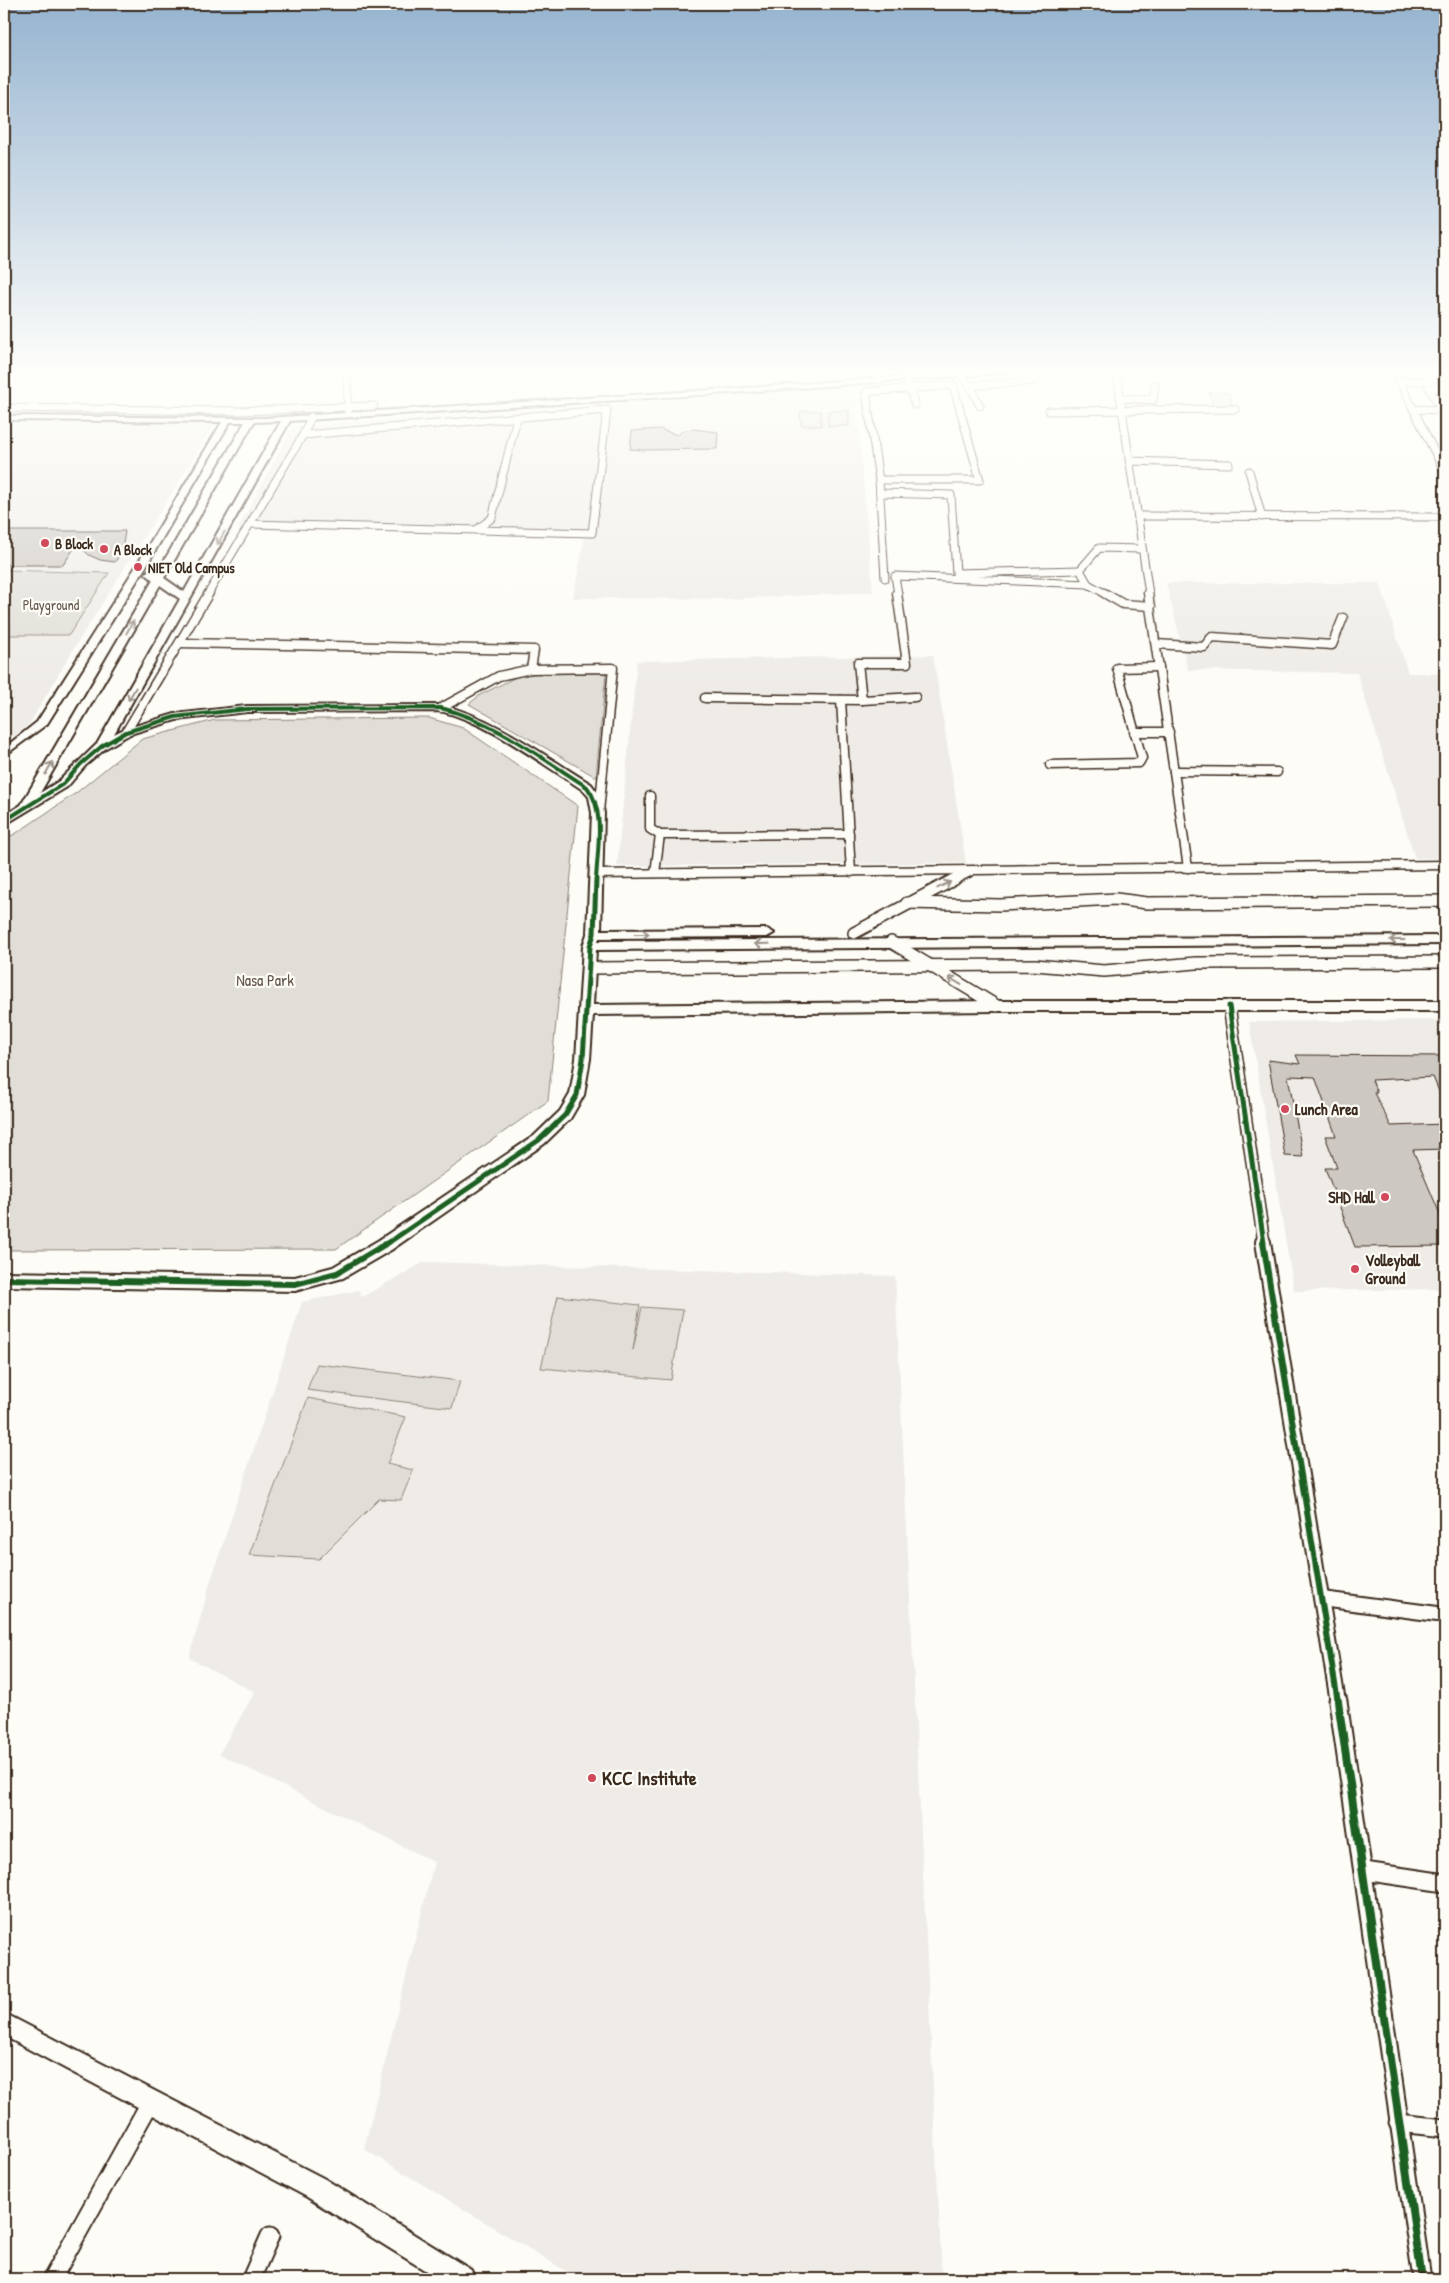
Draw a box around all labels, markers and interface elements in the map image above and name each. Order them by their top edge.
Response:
one-way arrow [215,530,225,545]
place label: B Block [55,534,93,553]
marker: B Block [39,537,51,549]
place label: A Block [114,540,152,559]
marker: A Block [98,543,110,555]
place label: NIET Old Campus [148,558,235,579]
marker: NIET Old Campus [132,561,144,573]
park label: Playground [23,595,80,615]
one-way arrow [125,620,135,634]
one-way arrow [126,687,136,701]
one-way arrow [44,761,54,775]
one-way arrow [936,880,951,890]
one-way arrow [634,929,650,939]
one-way arrow [1389,935,1405,945]
one-way arrow [754,939,770,949]
park label: Nasa Park [236,969,294,991]
one-way arrow [949,976,963,986]
place label: Lunch Area [1295,1098,1359,1120]
marker: Lunch Area [1279,1103,1291,1115]
place label: SHD Hall [1328,1186,1376,1208]
marker: SHD Hall [1379,1191,1391,1203]
place label: Volleyball Ground [1365,1249,1421,1289]
marker: Volleyball Ground [1349,1263,1361,1275]
place label: KCC Institute [602,1765,697,1791]
marker: KCC Institute [586,1772,598,1784]

